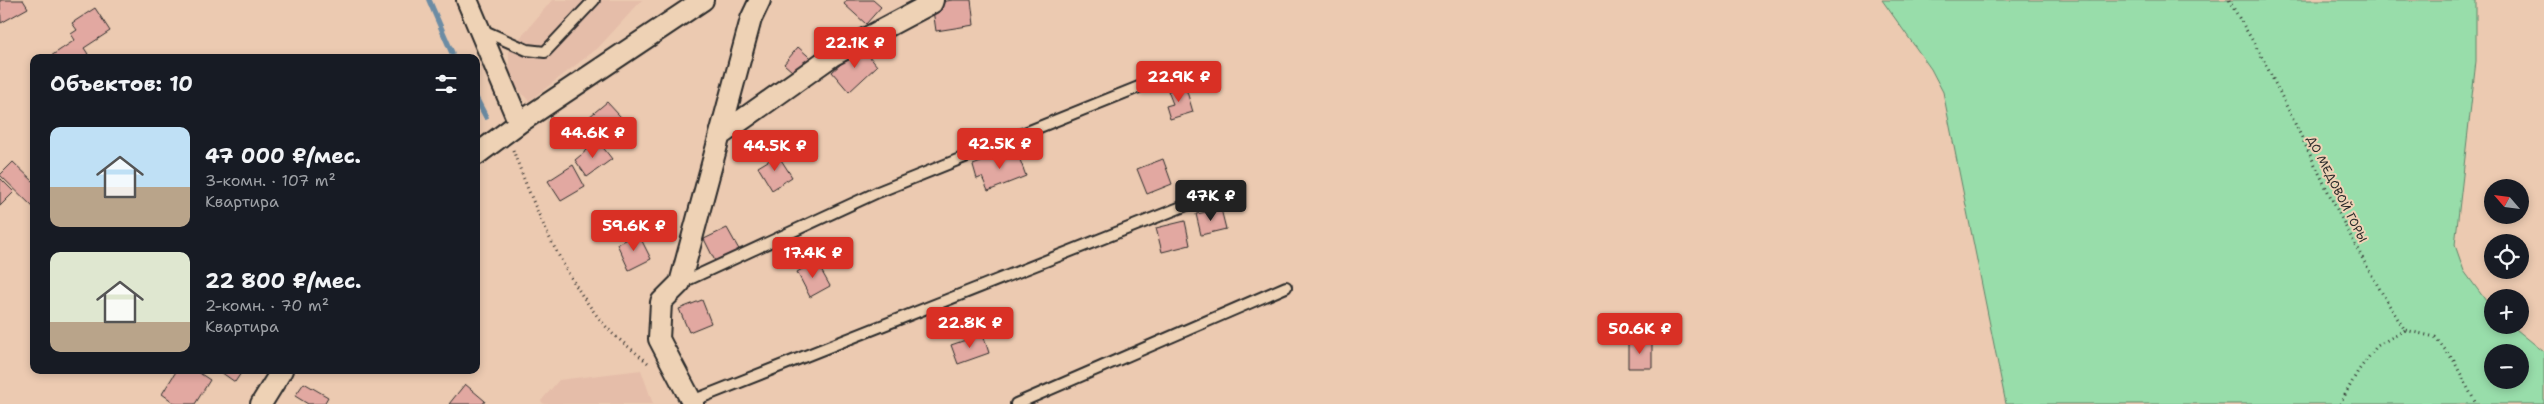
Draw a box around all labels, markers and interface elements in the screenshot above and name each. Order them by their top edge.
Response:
pin: 22.1K ₽ [809,27,901,69]
text: 22.1K ₽ [825,32,885,53]
pin: 22.9K ₽ [1133,61,1225,103]
text: 22.9K ₽ [1147,66,1211,87]
text: Объектов: 10 [50,70,193,98]
icon: filters [432,70,460,98]
pin: 44.6K ₽ [547,116,639,159]
text: 44.6K ₽ [561,122,625,143]
pin: 42.5K ₽ [954,128,1046,170]
pin: 44.5K ₽ [729,130,821,172]
text: 42.5K ₽ [968,133,1032,154]
street label: ДО МЕДОВОЙ ГОРЫ [2303,133,2371,245]
text: 44.5K ₽ [743,135,807,156]
text: 47 000 ₽/мес. [205,142,361,170]
icon: home [90,147,150,207]
text: 3-комн. · 107 m² [205,170,336,191]
north arrow [2484,179,2529,224]
map controls [2484,179,2529,389]
pin: 47K ₽ [1176,180,1246,222]
text: 47K ₽ [1186,185,1236,206]
text: Квартира [205,191,279,212]
pin: 59.6K ₽ [588,210,680,252]
text: 59.6K ₽ [602,215,666,236]
button: locate [2484,234,2529,279]
pin: 17.4K ₽ [767,236,859,279]
text: 17.4K ₽ [783,242,843,263]
text: 22 800 ₽/мес. [205,267,361,295]
icon: home [90,272,150,332]
button: + [2484,289,2529,334]
text: 2-комн. · 70 m² [205,295,329,316]
pin: 22.8K ₽ [924,306,1016,349]
text: 22.8K ₽ [937,312,1003,333]
pin: 50.6K ₽ [1594,312,1686,355]
text: Квартира [205,316,279,337]
text: 50.6K ₽ [1608,318,1672,339]
button: − [2484,344,2529,389]

